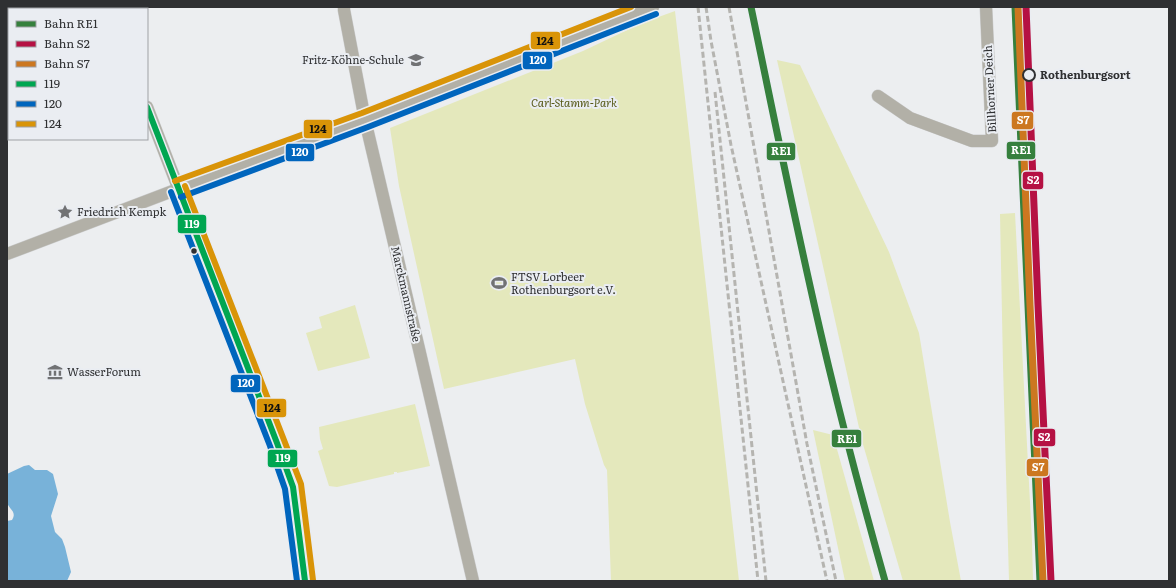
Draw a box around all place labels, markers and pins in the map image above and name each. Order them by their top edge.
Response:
place label: Fritz-Köhne-Schule [302,51,404,67]
school or university icon: Fritz-Köhne-Schule [407,51,425,69]
place label: Rothenburgsort [1040,66,1131,82]
marker: Rothenburgsort [1022,68,1036,82]
place icon: Friedrich Kempk [56,203,74,221]
place label: Friedrich Kempk [77,203,166,219]
unlabelled marker [189,246,199,256]
place label: FTSV Lorbeer Rothenburgsort e.V. [511,268,616,297]
sports icon: FTSV Lorbeer Rothenburgsort e.V. [490,274,508,292]
museum icon: WasserForum [46,363,64,381]
place label: WasserForum [67,363,141,379]

